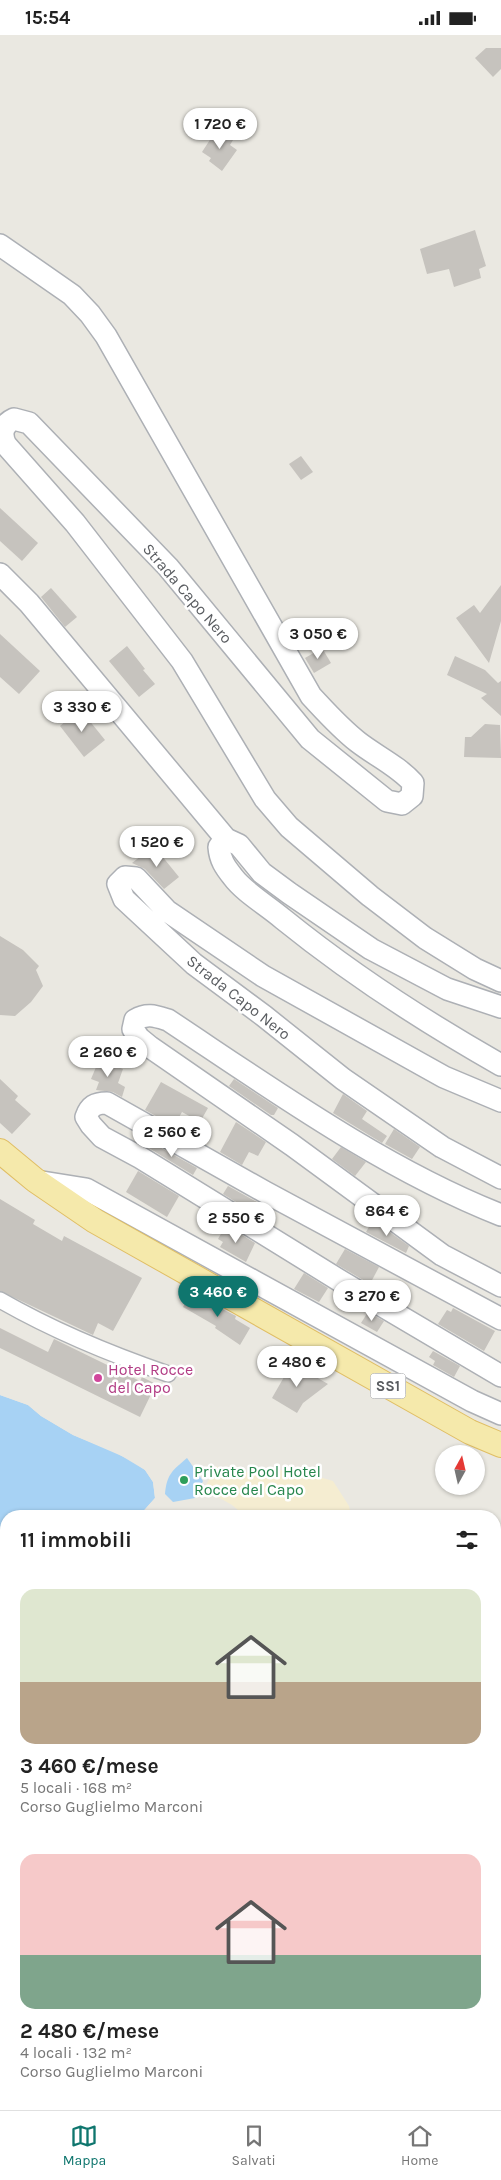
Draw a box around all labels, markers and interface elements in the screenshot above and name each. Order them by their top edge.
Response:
text: 15:54 [25,7,70,29]
pin: 1 720 € [174,107,266,150]
text: 1 720 € [194,114,246,133]
street label: Strada Capo Nero [139,539,236,647]
pin: 3 050 € [272,617,364,660]
text: 3 050 € [289,624,347,643]
pin: 3 330 € [36,691,128,733]
text: 3 330 € [53,697,111,716]
pin: 1 520 € [111,825,203,868]
text: 1 520 € [130,832,184,851]
street label: Strada Capo Nero [183,951,294,1044]
pin: 2 260 € [62,1035,154,1078]
text: 2 260 € [79,1042,137,1061]
pin: 2 560 € [126,1115,218,1158]
text: 2 560 € [143,1122,201,1141]
pin: 864 € [352,1195,422,1237]
pin: 2 550 € [190,1201,282,1244]
text: 864 € [365,1201,409,1220]
text: 2 550 € [208,1208,264,1227]
pin: 3 460 € [172,1275,264,1318]
pin: 3 270 € [326,1279,418,1322]
text: 3 460 € [189,1282,247,1301]
text: 3 270 € [344,1286,400,1305]
pin: 2 480 € [251,1345,343,1388]
text: 2 480 € [268,1352,326,1371]
place label: Hotel Rocce del Capo [108,1360,193,1397]
marker: Hotel Rocce del Capo [92,1372,104,1384]
road number: SS1 [370,1373,406,1399]
north arrow [435,1445,485,1495]
map controls [435,1445,485,1495]
place label: Private Pool Hotel Rocce del Capo [194,1462,321,1499]
marker: Private Pool Hotel Rocce del Capo [178,1474,190,1486]
icon: filters [453,1526,481,1554]
text: 11 immobili [20,1528,132,1552]
icon: home [206,1622,296,1712]
text: 3 460 €/mese [20,1754,159,1778]
text: 5 locali · 168 m² [20,1778,132,1797]
text: Corso Guglielmo Marconi [20,1797,203,1816]
icon: home [206,1887,296,1977]
text: 2 480 €/mese [20,2019,159,2043]
text: 4 locali · 132 m² [20,2043,132,2062]
text: Corso Guglielmo Marconi [20,2062,203,2081]
tab: Mappa [63,2122,106,2169]
tab: Salvati [232,2122,276,2169]
tab: Home [401,2122,438,2169]

